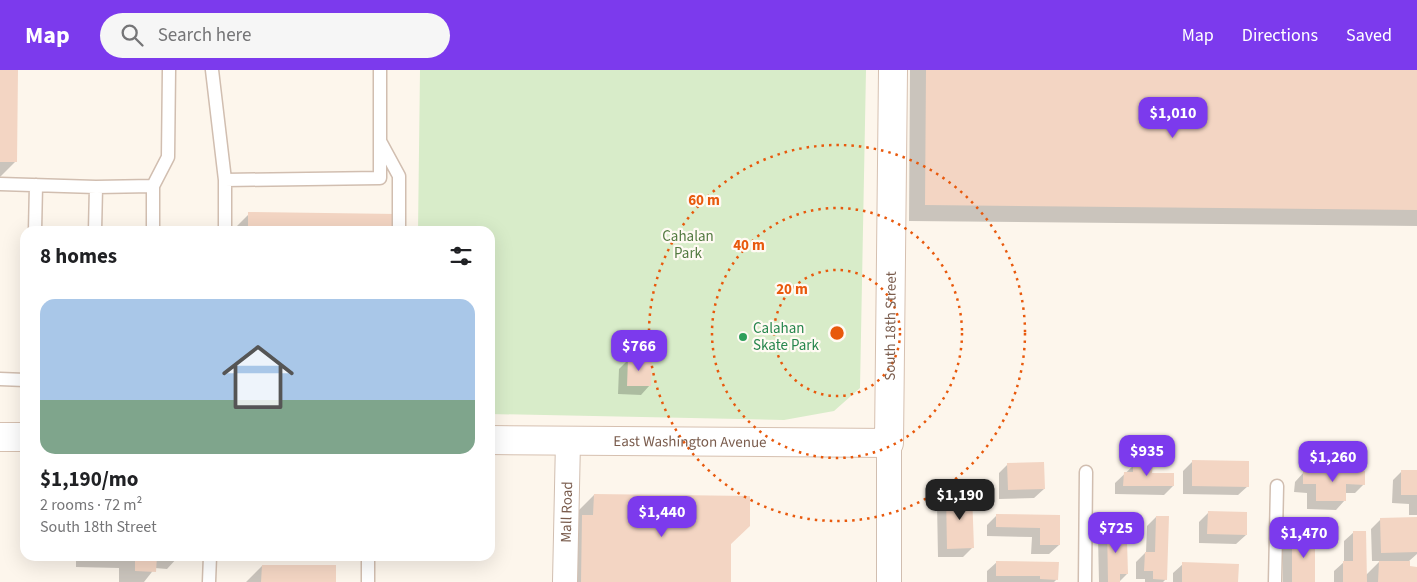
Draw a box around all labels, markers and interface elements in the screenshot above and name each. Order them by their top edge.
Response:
search box [100,13,450,58]
text: Map [25,18,70,53]
icon: search [118,21,146,49]
text: Search here [158,22,251,49]
text: Map [1182,23,1214,48]
text: Directions [1242,23,1318,48]
text: Saved [1346,23,1392,48]
pin: $1,010 [1132,97,1214,139]
text: $1,010 [1149,102,1197,124]
text: 60 m [688,190,720,211]
park label: Cahalan Park [662,226,714,264]
text: 40 m [733,235,765,256]
text: 8 homes [40,241,117,271]
icon: filters [447,242,475,270]
street label: South 18th Street [879,271,901,381]
text: 20 m [776,279,808,300]
place label: Calahan Skate Park [753,318,820,356]
centre of rings [828,324,846,342]
pin: $766 [609,330,669,372]
marker: Calahan Skate Park [737,331,749,343]
icon: home [213,332,303,422]
text: $766 [622,335,656,357]
street label: East Washington Avenue [613,430,767,453]
pin: $935 [1117,434,1177,477]
text: $935 [1130,440,1164,462]
pin: $1,260 [1292,440,1374,483]
text: $1,260 [1309,446,1357,468]
text: $1,190/mo [40,464,139,494]
pin: $1,190 [919,478,1001,521]
street label: Mall Road [555,481,578,543]
text: $1,190 [936,484,984,506]
text: 2 rooms · 72 m² [40,494,142,516]
pin: $1,440 [621,496,703,538]
text: $1,440 [638,501,686,523]
pin: $725 [1086,512,1146,554]
text: South 18th Street [40,516,157,538]
pin: $1,470 [1263,516,1345,559]
text: $725 [1099,517,1133,539]
text: $1,470 [1280,522,1328,544]

